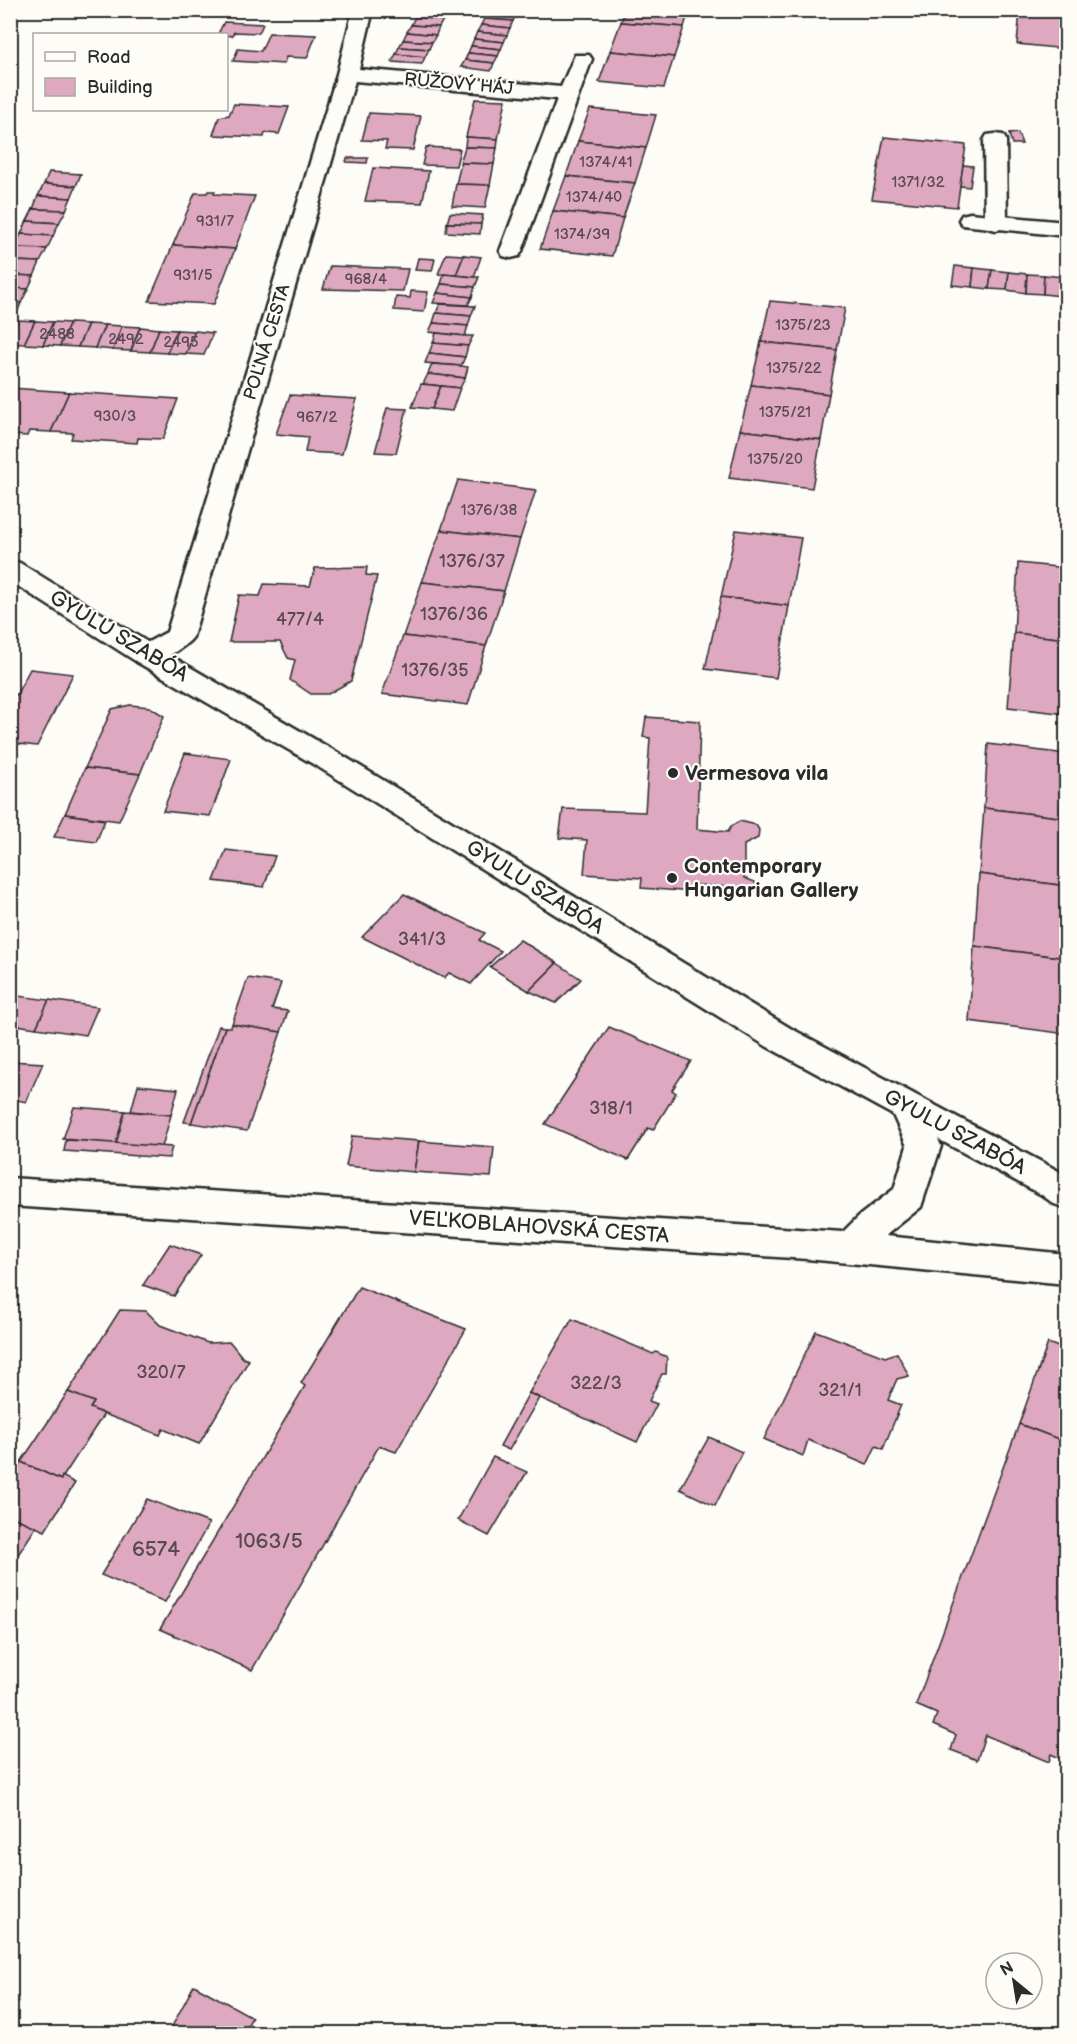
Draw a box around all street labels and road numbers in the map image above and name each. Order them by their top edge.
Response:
street label: RUŽOVÝ HÁJ [403,67,515,99]
street label: POĽNÁ CESTA [237,281,295,403]
street label: GYULU SZABÓA [45,585,193,687]
street label: GYULU SZABÓA [462,835,609,939]
street label: GYULU SZABÓA [880,1084,1030,1180]
street label: VEĽKOBLAHOVSKÁ CESTA [408,1205,670,1249]

